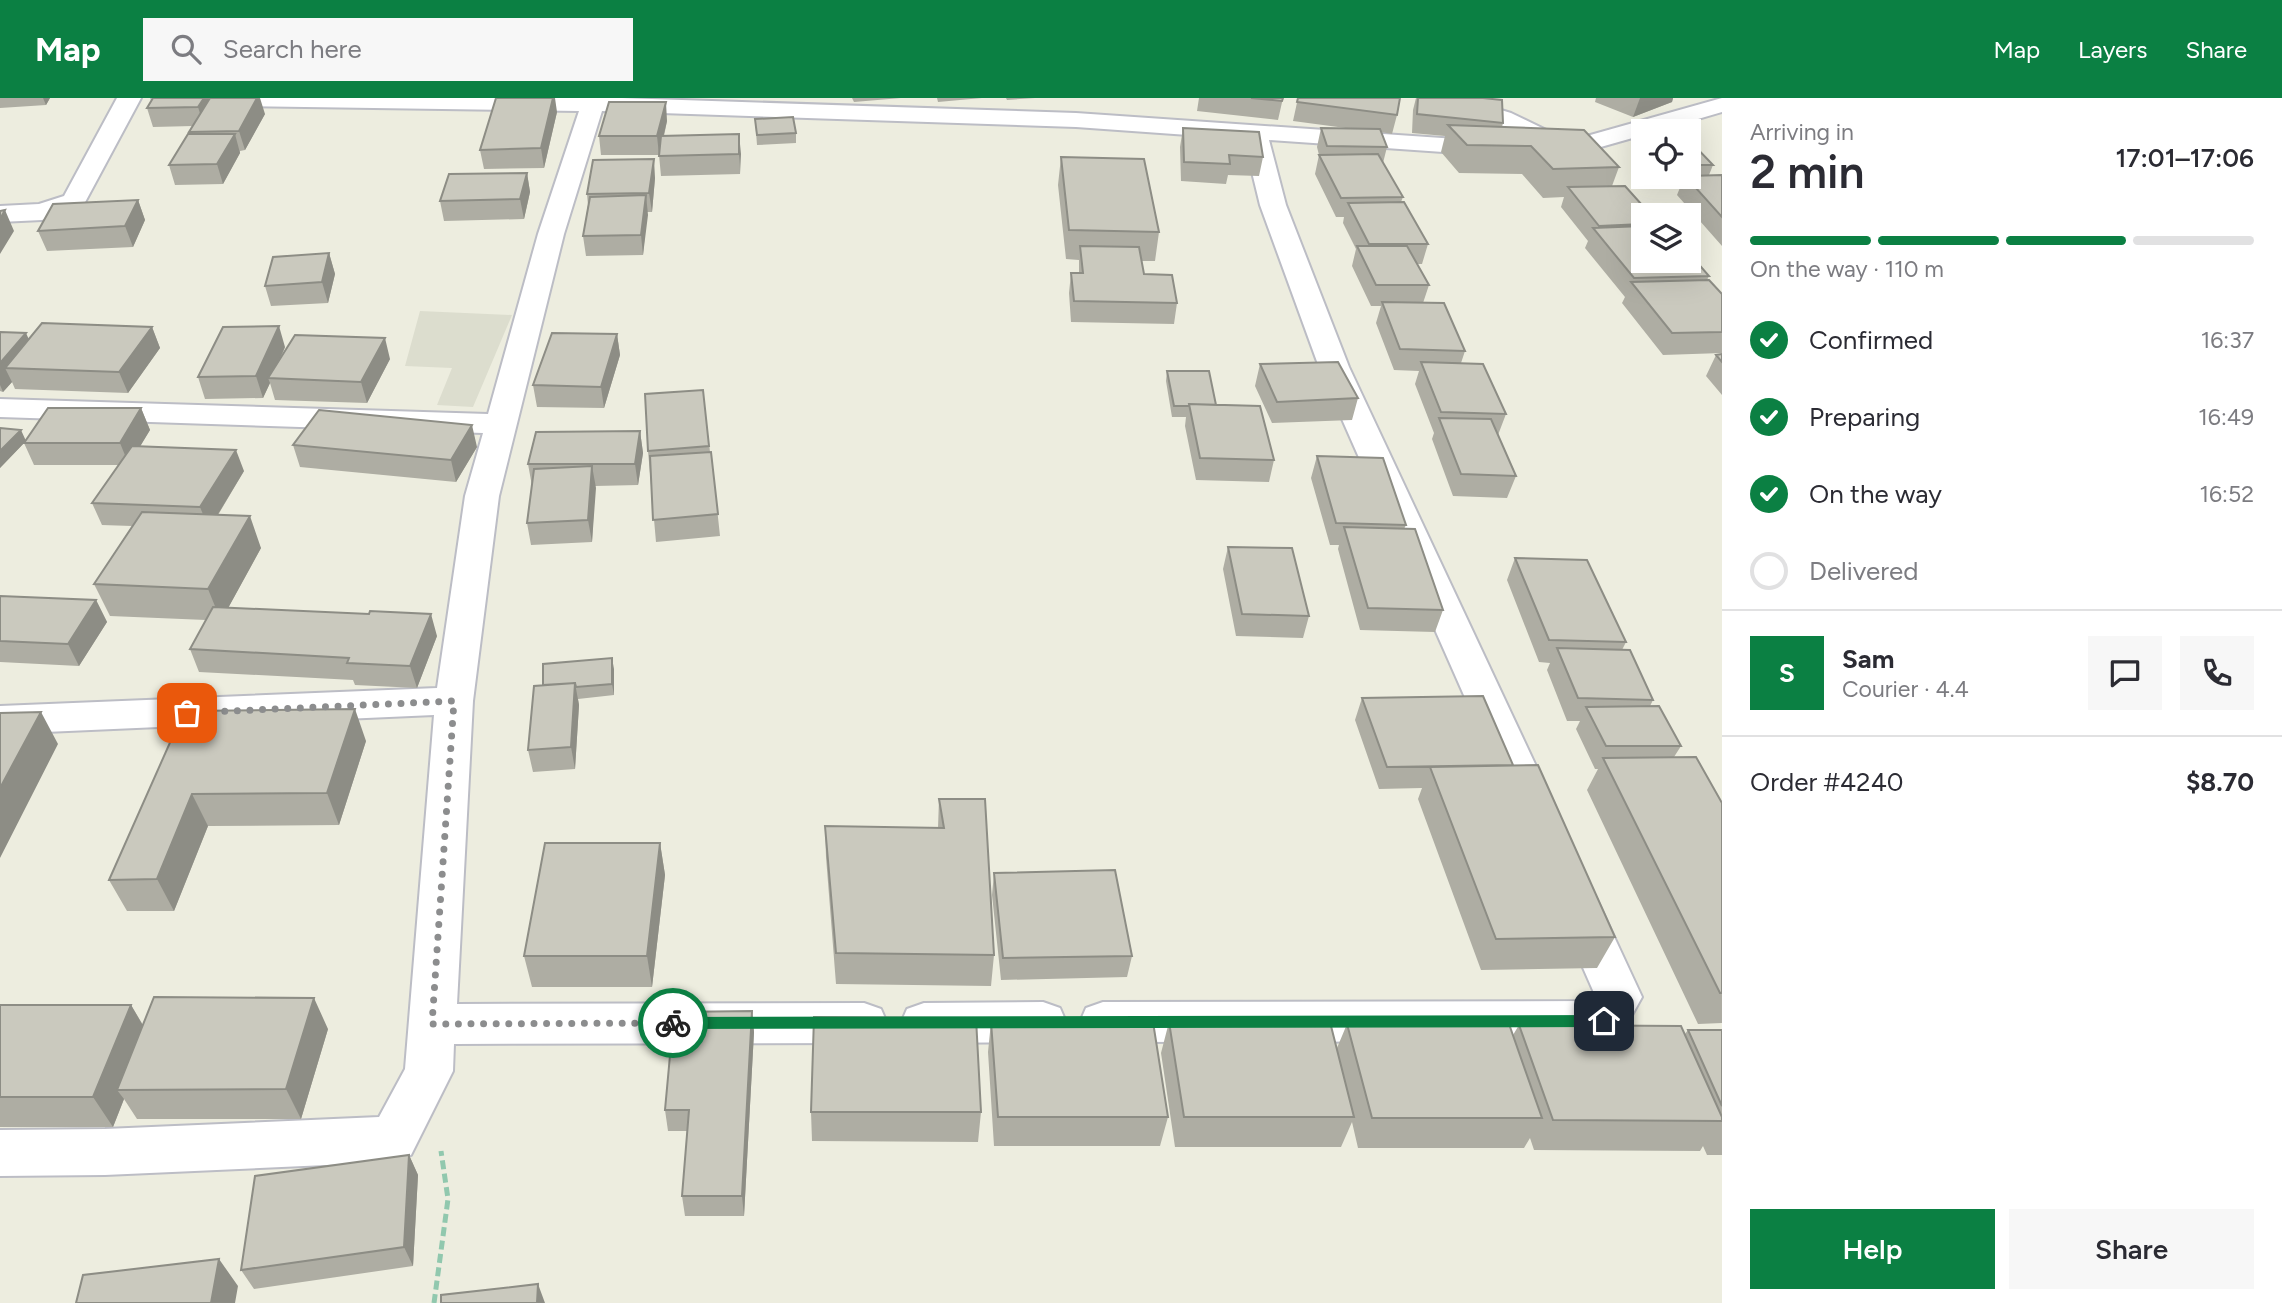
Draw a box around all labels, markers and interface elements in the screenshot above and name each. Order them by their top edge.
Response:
search box [143,18,633,81]
text: Map [35,30,101,69]
icon: search [167,30,205,68]
text: Search here [223,33,362,65]
text: Map [1993,35,2040,64]
text: Layers [2078,35,2147,64]
text: Share [2185,35,2247,64]
text: Arriving in [1750,118,1854,146]
map controls [1631,119,1701,273]
button: locate [1631,119,1701,189]
text: 17:01–17:06 [2115,142,2254,174]
text: 2 min [1750,144,1865,200]
button: layers [1631,203,1701,273]
text: On the way · 110 m [1750,255,1944,283]
icon: check [1750,321,1788,359]
text: Confirmed [1809,324,1933,356]
text: 16:37 [2201,326,2254,354]
icon: check [1750,398,1788,436]
text: Preparing [1809,401,1920,433]
text: 16:49 [2198,403,2254,431]
icon: check [1750,475,1788,513]
text: On the way [1809,478,1942,510]
text: 16:52 [2200,480,2254,508]
text: Delivered [1809,555,1918,587]
button: chat [2088,636,2162,710]
button: phone [2180,636,2254,710]
text: Sam [1842,643,1894,675]
text: S [1779,657,1795,689]
text: Courier · 4.4 [1842,675,1969,703]
pin [157,683,217,743]
icon: bag [168,694,206,732]
text: Order #4240 [1750,766,1903,798]
text: $8.70 [2186,766,2254,798]
courier [638,988,708,1058]
pin [1574,991,1634,1051]
icon: home [1585,1002,1623,1040]
icon: bike [654,1004,692,1042]
button: Help [1750,1209,1995,1289]
button: Share [2009,1209,2254,1289]

